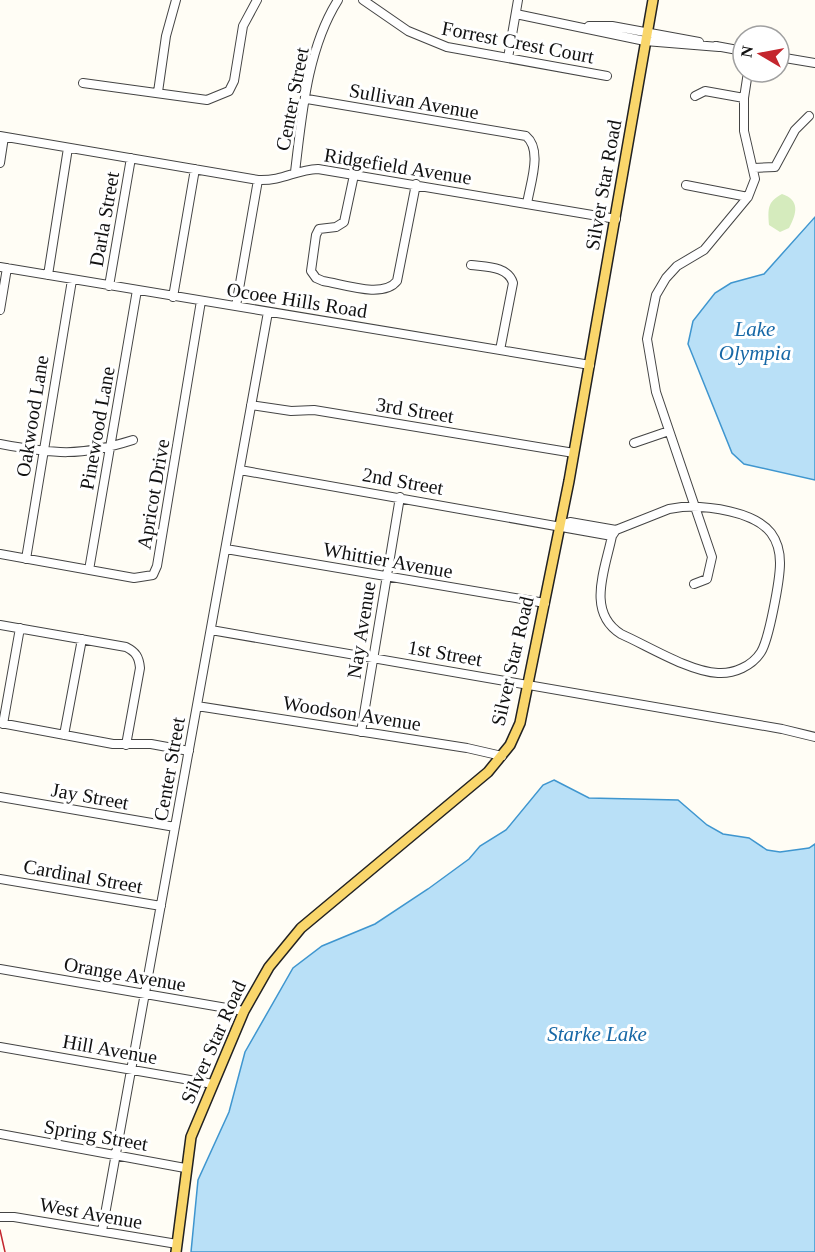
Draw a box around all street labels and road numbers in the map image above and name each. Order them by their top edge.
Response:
street label: Forrest Crest Court [440,16,596,68]
street label: Center Street [271,45,313,153]
street label: Sullivan Avenue [347,79,481,123]
street label: Silver Star Road [581,118,625,252]
street label: Ridgefield Avenue [323,143,473,190]
street label: Darla Street [85,169,123,268]
street label: Ocoee Hills Road [225,278,369,322]
street label: Oakwood Lane [12,354,52,478]
street label: Pinewood Lane [75,364,119,491]
street label: 3rd Street [375,393,456,427]
street label: Apricot Drive [132,437,175,551]
street label: 2nd Street [361,463,446,499]
street label: Whittier Avenue [321,538,455,582]
street label: Nay Avenue [342,580,381,680]
street label: Silver Star Road [486,594,538,728]
street label: 1st Street [406,636,484,670]
street label: Woodson Avenue [281,691,423,735]
street label: Center Street [149,715,189,823]
street label: Jay Street [49,778,131,815]
street label: Cardinal Street [22,855,145,897]
street label: Orange Avenue [62,952,188,997]
street label: Silver Star Road [176,977,250,1107]
street label: Hill Avenue [61,1030,159,1068]
street label: Spring Street [42,1115,150,1156]
street label: West Avenue [38,1193,144,1233]

